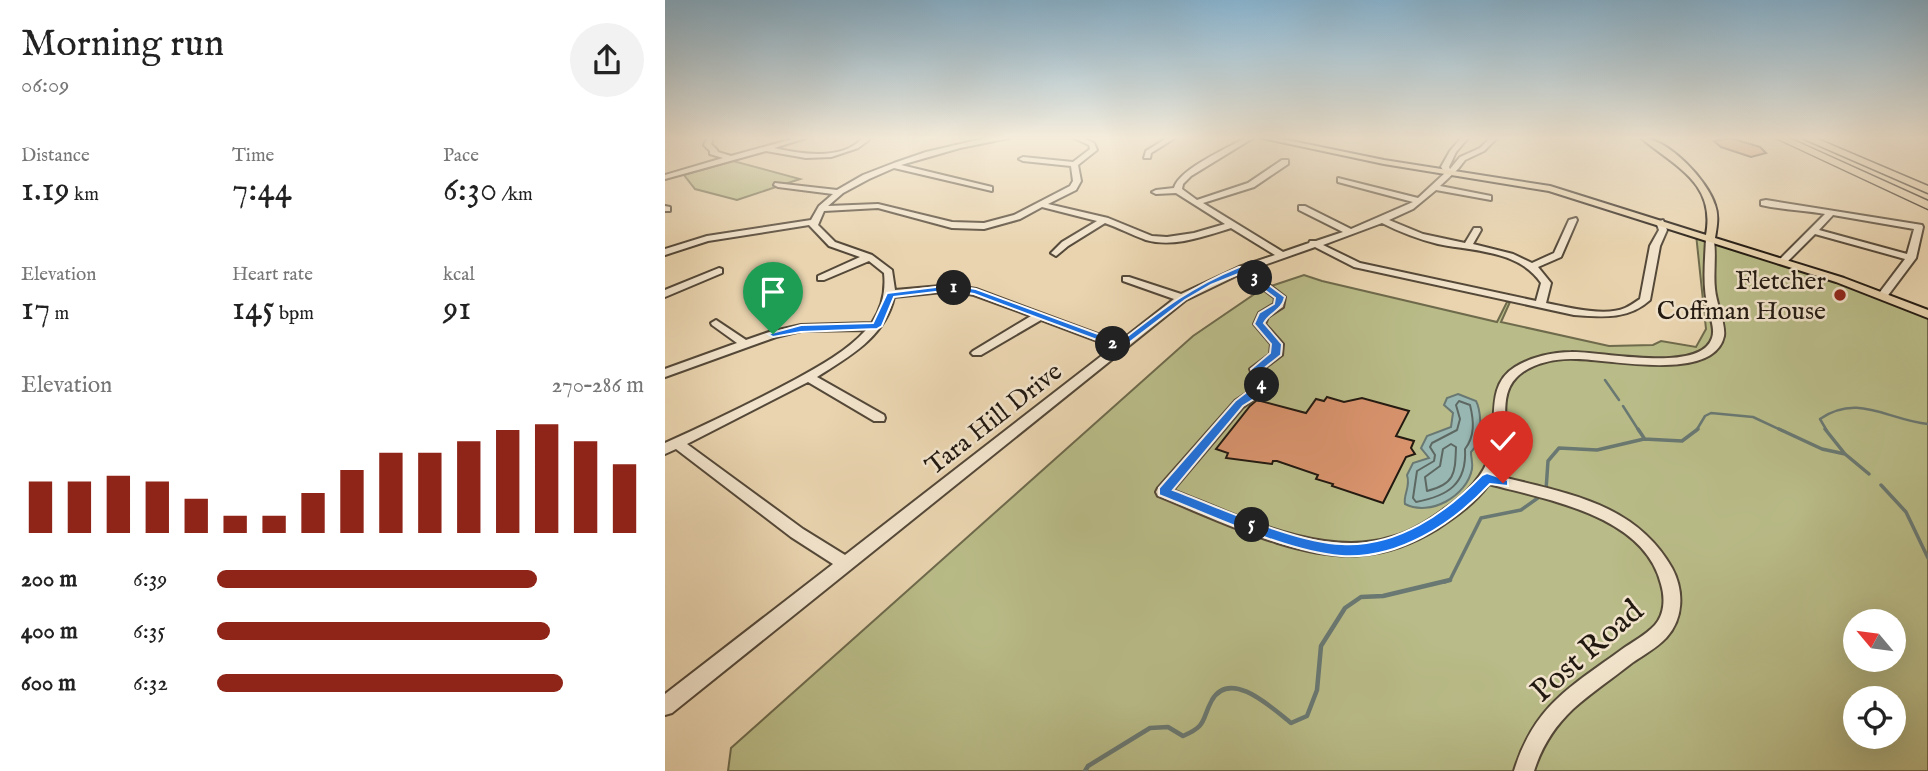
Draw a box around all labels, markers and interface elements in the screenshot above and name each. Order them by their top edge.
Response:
text: Morning run [21,21,224,69]
button: share [570,23,644,97]
text: 06:09 [21,71,69,100]
text: Distance [21,144,90,168]
text: Time [232,144,274,168]
text: Pace [443,144,479,168]
text: 1.19 [21,168,70,213]
text: 7:44 [232,168,292,213]
text: 6:30 [443,168,497,213]
text: km [70,183,99,207]
text: /km [497,183,533,207]
pin: 3 [1237,260,1273,296]
pin [743,262,803,334]
text: Elevation [21,263,96,287]
text: Heart rate [232,263,313,287]
text: kcal [443,263,475,287]
text: 3 [1251,265,1258,289]
place label: Fletcher Coffman House [1657,265,1826,328]
pin: 1 [937,270,971,306]
icon: arrive [754,273,792,311]
text: 1 [950,275,957,299]
text: 17 [21,287,50,332]
text: 145 [232,287,275,332]
text: 91 [443,287,471,332]
marker: Fletcher Coffman House [1832,287,1848,303]
text: m [50,302,69,326]
text: bpm [275,302,314,326]
pin: 2 [1095,326,1131,362]
text: 2 [1108,331,1117,355]
street label: Tara Hill Drive [919,356,1069,483]
pin: 4 [1245,368,1279,402]
text: Elevation [21,371,112,400]
text: 270–286 m [551,371,644,400]
text: 4 [1257,372,1266,396]
pin [1473,411,1533,483]
icon: check [1484,422,1522,460]
pin: 5 [1235,508,1269,542]
text: 5 [1248,512,1255,536]
text: 200 m [21,565,77,594]
text: 6:39 [133,565,167,594]
street label: Post Road [1523,591,1653,712]
north arrow [1843,609,1906,672]
map controls [1843,609,1906,749]
text: 400 m [21,617,78,646]
text: 6:35 [133,617,166,646]
text: 600 m [21,669,76,698]
text: 6:32 [133,669,168,698]
button: locate [1843,686,1906,749]

